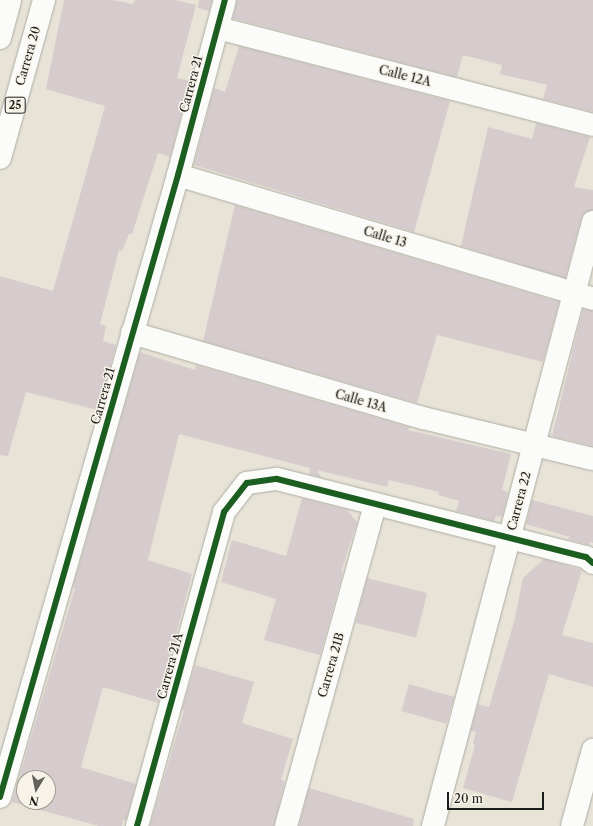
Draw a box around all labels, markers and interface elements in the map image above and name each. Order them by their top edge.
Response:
street label: Carrera 20 [13,25,43,87]
street label: Carrera 21 [176,54,206,114]
street label: Calle 12A [377,63,433,89]
road number: 25 [4,96,26,114]
street label: Calle 13 [362,224,408,250]
street label: Carrera 21 [88,366,118,426]
street label: Calle 13A [333,387,389,415]
street label: Carrera 22 [504,470,534,532]
street label: Carrera 21A [154,631,186,701]
street label: Carrera 21B [315,631,347,699]
north arrow [16,770,56,810]
scale bar [449,784,546,810]
text: 20 m [454,791,483,806]
text: N [28,793,40,809]

